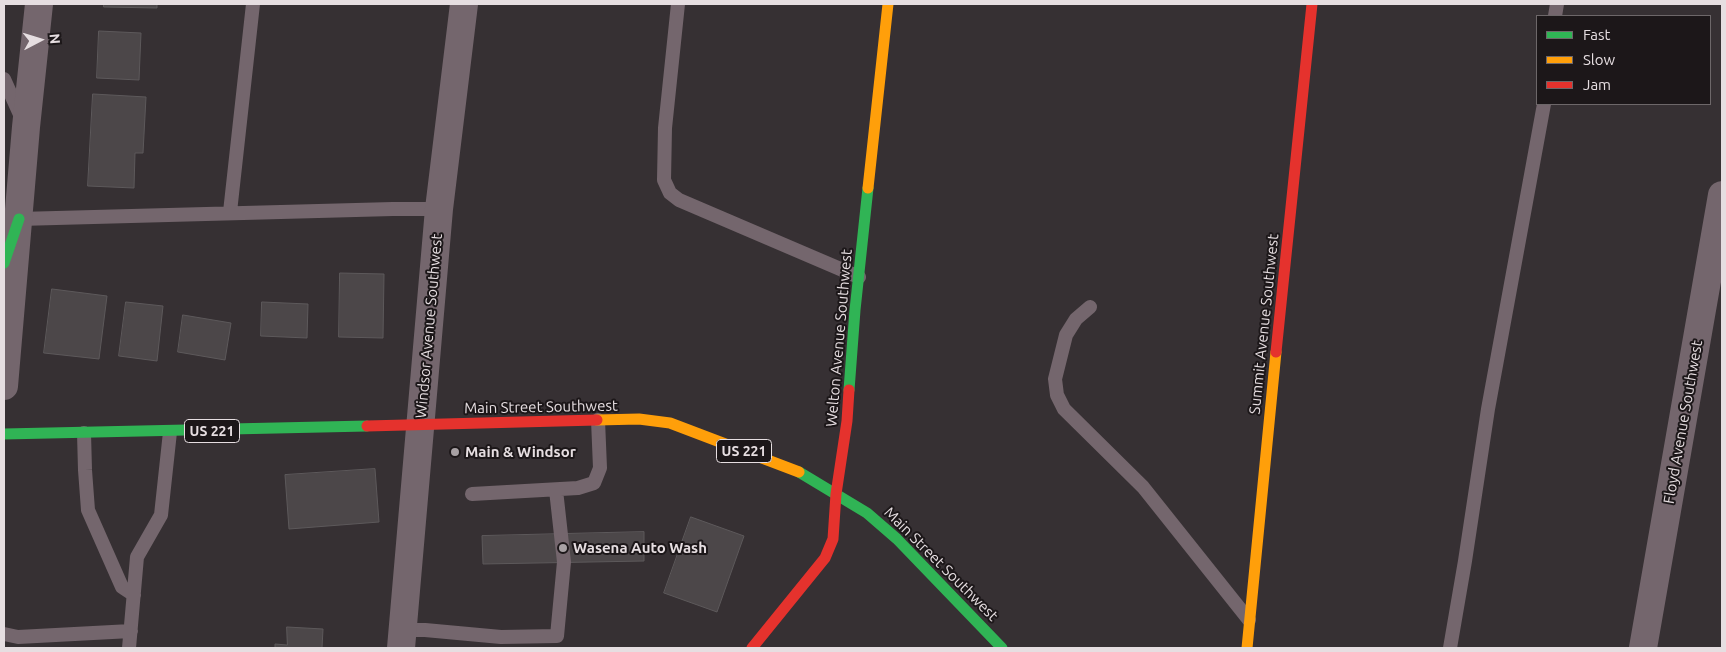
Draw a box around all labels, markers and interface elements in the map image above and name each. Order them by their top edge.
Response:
north arrow [15,15,65,65]
legend [1536,15,1711,105]
text: Fast [1583,26,1610,43]
text: N [47,33,63,45]
text: Slow [1583,51,1615,68]
text: Jam [1583,76,1611,93]
street label: Windsor Avenue Southwest [412,233,446,419]
street label: Summit Avenue Southwest [1246,233,1282,415]
street label: Welton Avenue Southwest [822,248,856,428]
street label: Floyd Avenue Southwest [1660,339,1706,505]
street label: Main Street Southwest [464,397,618,417]
road number: US 221 [184,420,240,442]
road number: US 221 [716,440,772,462]
place label: Main & Windsor [465,443,576,461]
marker: Main & Windsor [449,446,461,458]
street label: Main Street Southwest [880,503,1002,625]
place label: Wasena Auto Wash [573,539,707,557]
marker: Wasena Auto Wash [557,542,569,554]

